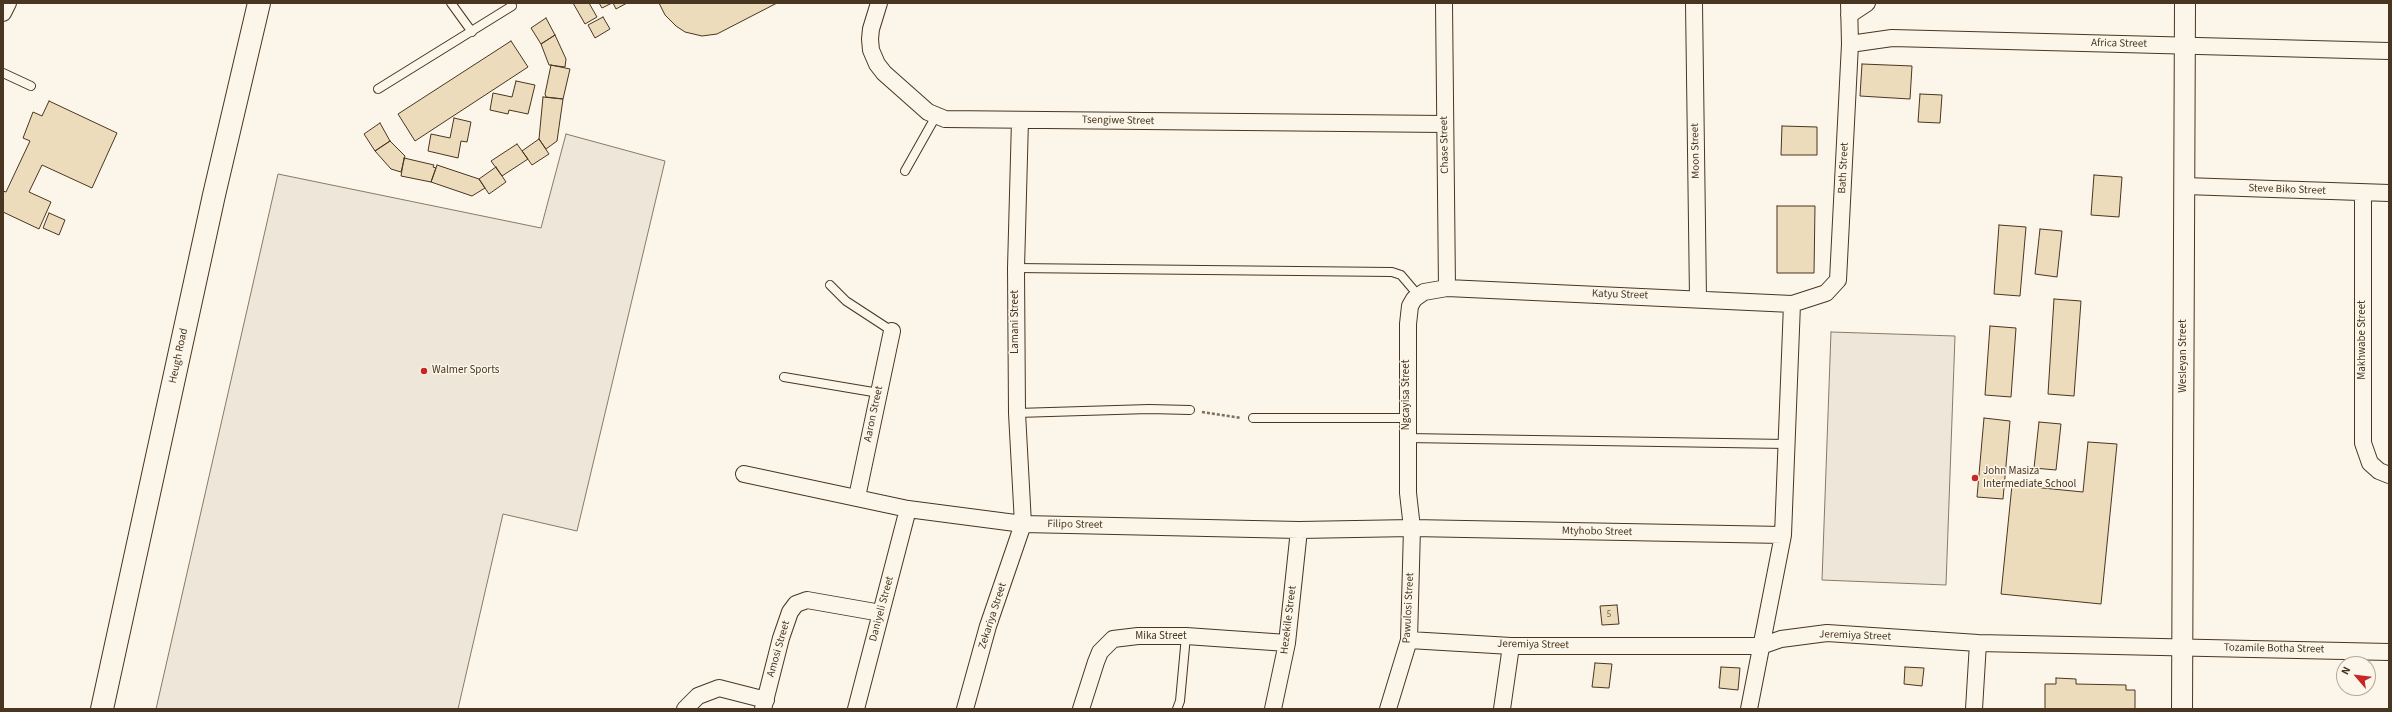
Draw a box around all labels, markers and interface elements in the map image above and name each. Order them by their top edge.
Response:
street label: Africa Street [2091,37,2147,51]
street label: Tsengiwe Street [1082,114,1154,128]
street label: Chase Street [1438,116,1452,174]
street label: Moon Street [1689,123,1703,179]
street label: Bath Street [1836,142,1852,194]
street label: Steve Biko Street [2248,182,2326,198]
street label: Katyu Street [1592,287,1648,303]
street label: Lamani Street [1009,290,1023,354]
street label: Makhwabe Street [2356,300,2370,380]
street label: Wesleyan Street [2177,319,2191,393]
street label: Heugh Road [167,327,191,385]
street label: Ngcayisa Street [1400,360,1414,430]
place label: Walmer Sports [432,364,499,378]
marker: Walmer Sports [419,366,429,376]
street label: Aaron Street [862,385,886,443]
place label: John Masiza Intermediate School [1983,465,2076,491]
marker: John Masiza Intermediate School [1970,473,1980,483]
street label: Filipo Street [1047,518,1103,532]
street label: Mtyhobo Street [1562,525,1632,539]
street label: Pawulosi Street [1401,572,1417,644]
street label: Daniyeli Street [867,575,897,643]
street label: Zekariya Street [976,581,1010,651]
street label: Hezekile Street [1278,585,1300,655]
house number: 5 [1607,610,1611,620]
street label: Amosi Street [765,619,793,679]
street label: Jeremiya Street [1819,628,1891,644]
street label: Mika Street [1135,630,1187,644]
street label: Jeremiya Street [1497,638,1569,652]
street label: Tozamile Botha Street [2224,642,2324,656]
north arrow [2336,656,2376,696]
text: N [2338,664,2354,677]

